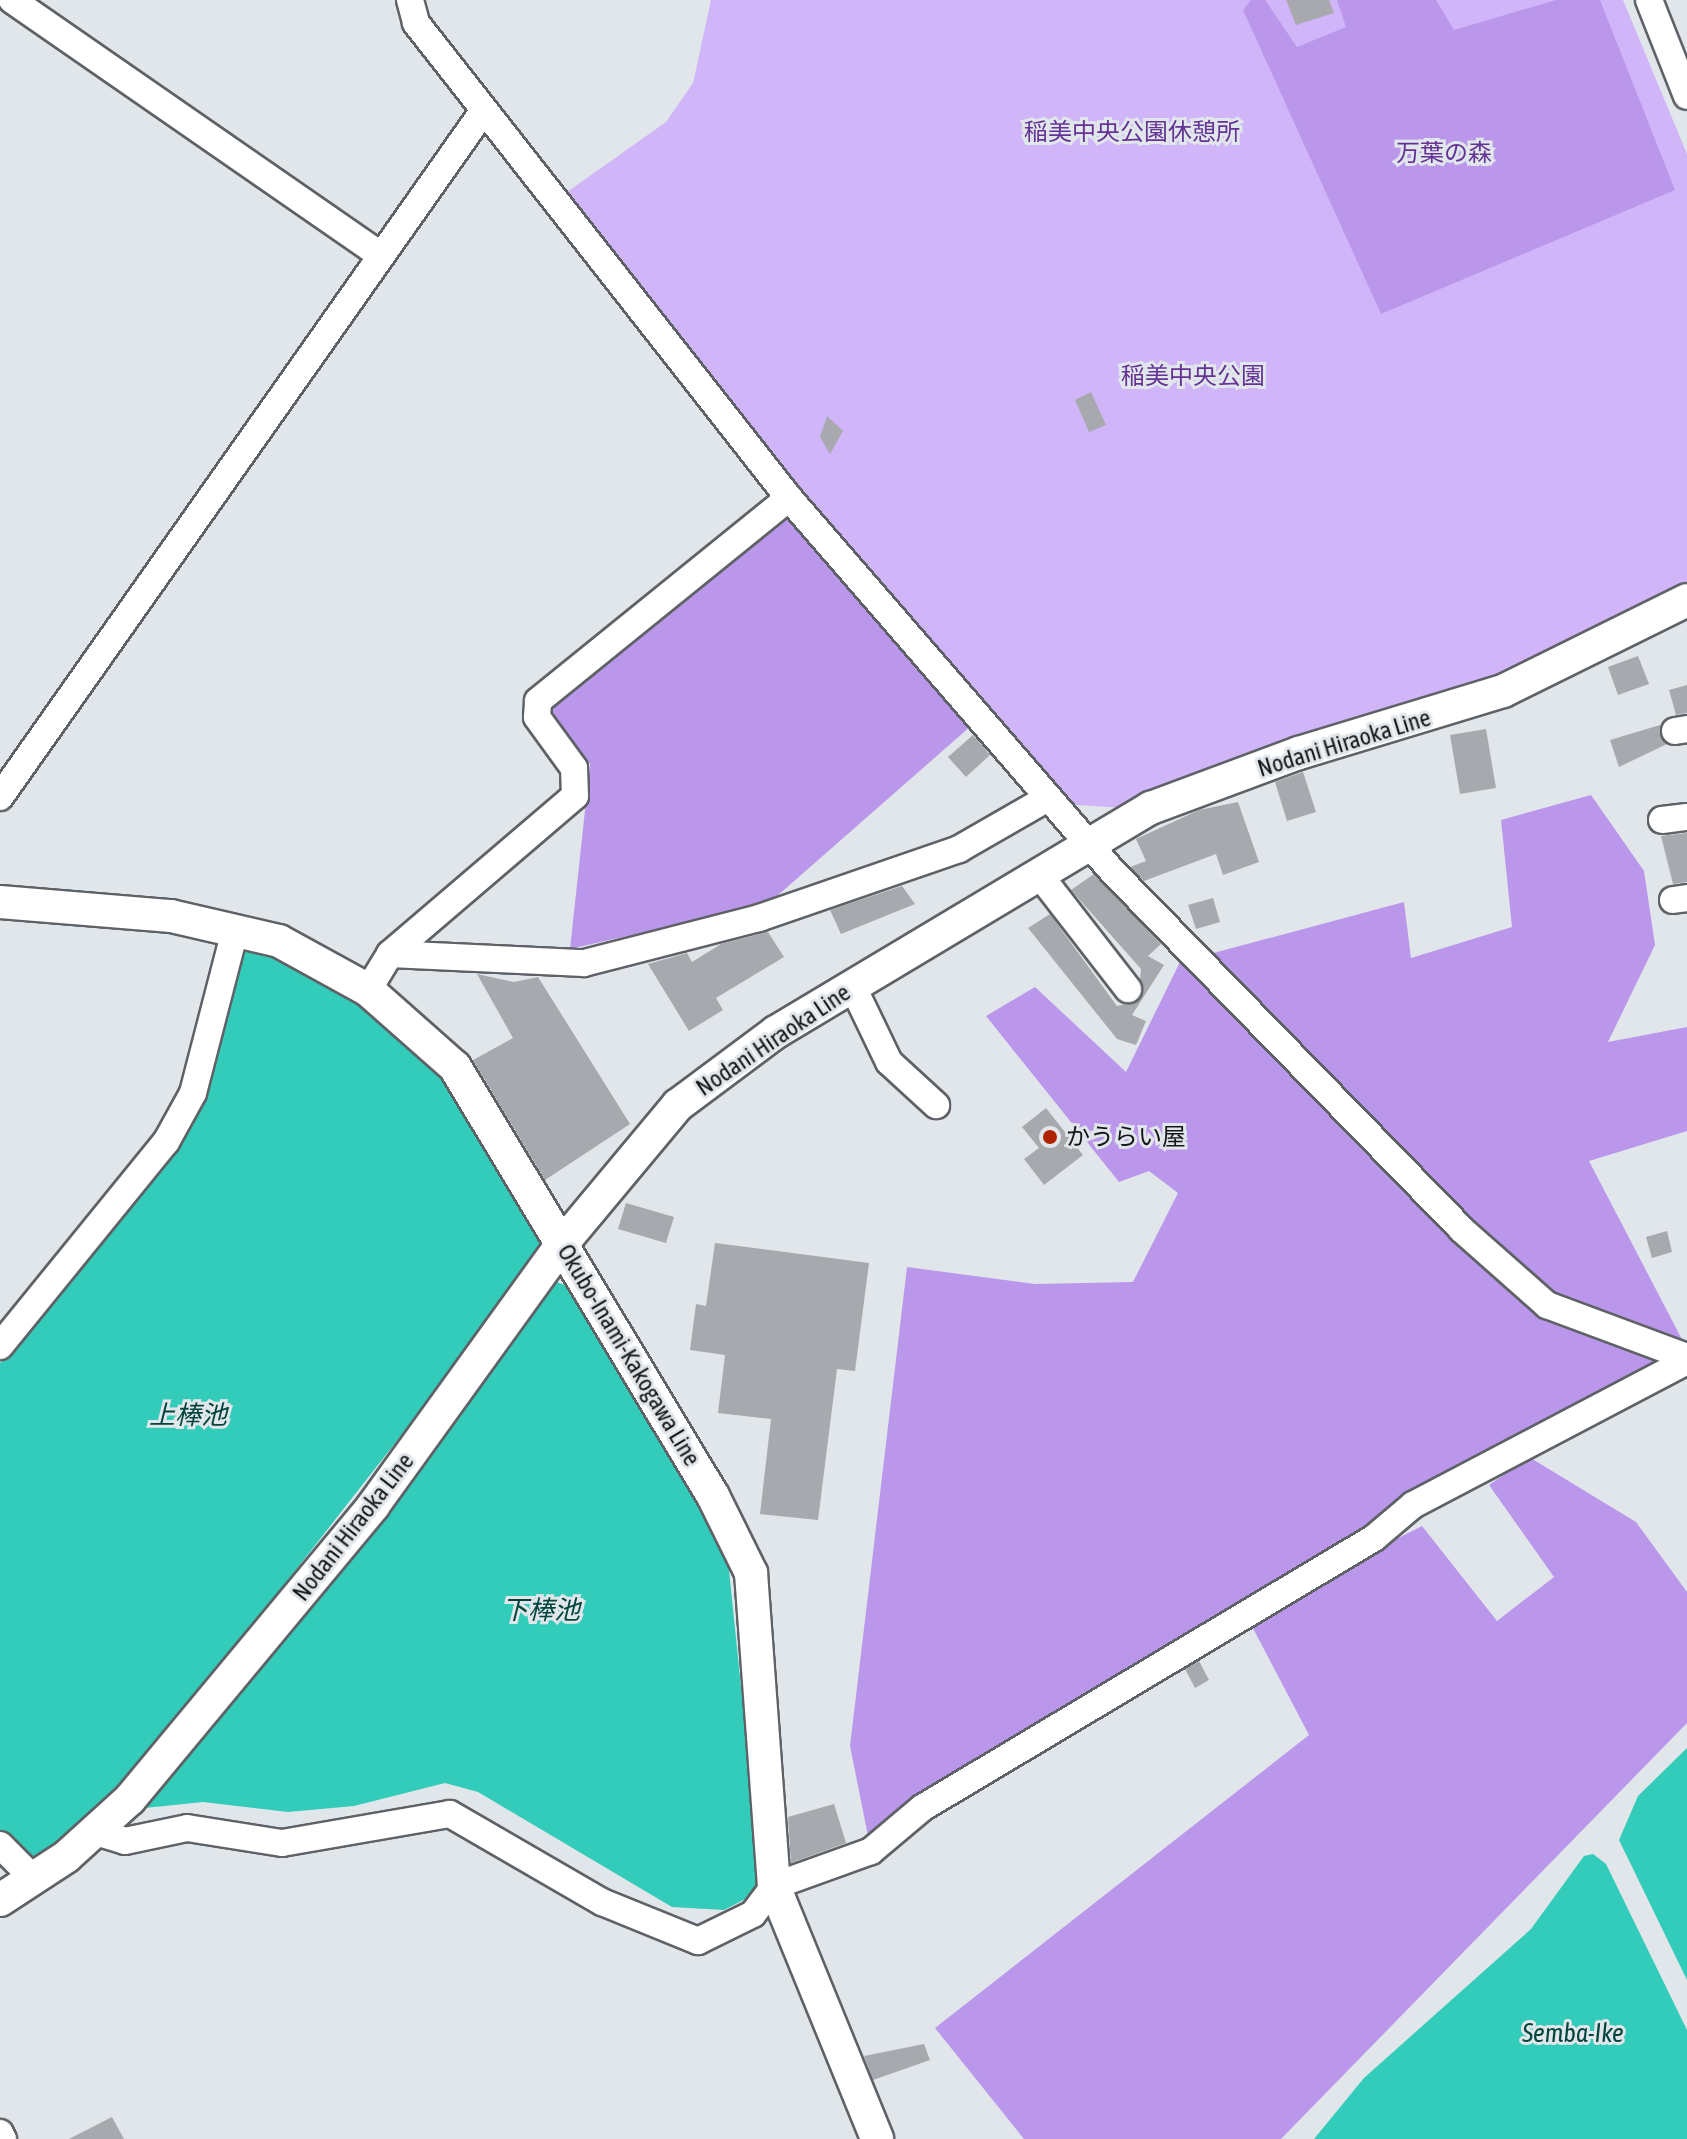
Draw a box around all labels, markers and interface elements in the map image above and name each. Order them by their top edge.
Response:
park label: 稲美中央公園休憩所 [1024,118,1240,146]
park label: 万葉の森 [1396,139,1492,167]
park label: 稲美中央公園 [1121,362,1265,390]
street label: Nodani Hiraoka Line [1254,703,1434,783]
street label: Nodani Hiraoka Line [691,978,855,1102]
place label: かうらい屋 [1066,1123,1186,1151]
marker: かうらい屋 [1041,1128,1059,1146]
street label: Okubo-Inami-Kakogawa Line [551,1239,707,1471]
water label: 上棒池 [149,1400,227,1432]
street label: Nodani Hiraoka Line [286,1447,420,1607]
water label: 下棒池 [502,1595,580,1627]
water label: Semba-Ike [1522,2018,1624,2050]

